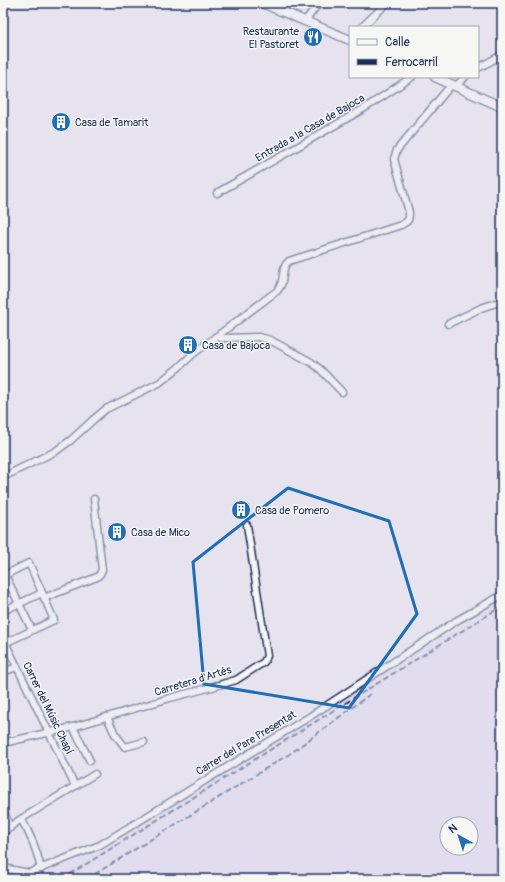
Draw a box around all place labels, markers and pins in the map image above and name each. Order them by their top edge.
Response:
place label: Restaurante El Pastoret [243,25,300,51]
restaurant icon: Restaurante El Pastoret [302,26,324,48]
building icon: Casa de Tamarit [50,111,72,133]
place label: Casa de Tamarit [75,116,149,129]
building icon: Casa de Bajoca [177,334,199,356]
place label: Casa de Bajoca [202,339,270,352]
building icon: Casa de Pomero [230,499,252,521]
place label: Casa de Pomero [255,504,329,517]
building icon: Casa de Mico [106,521,128,543]
place label: Casa de Mico [131,526,190,539]

